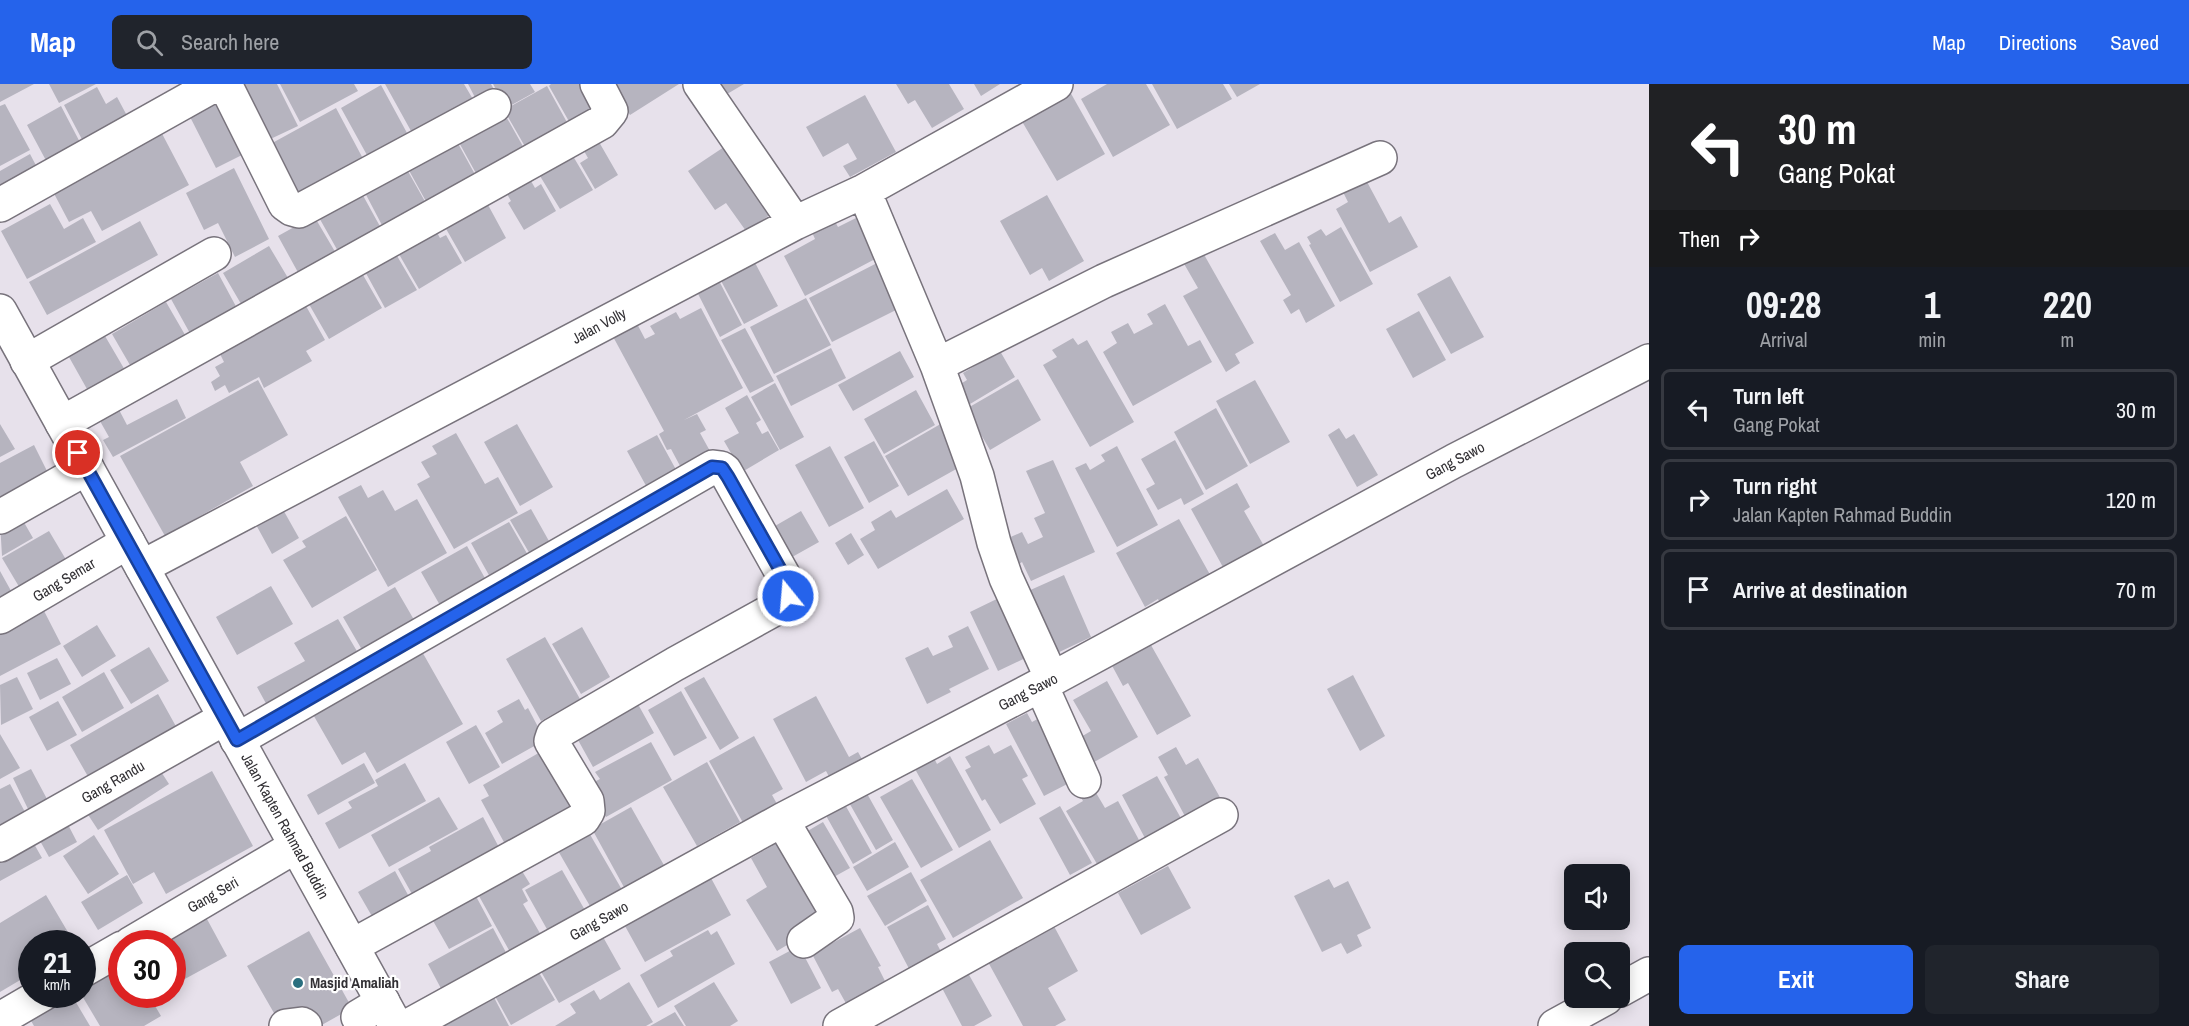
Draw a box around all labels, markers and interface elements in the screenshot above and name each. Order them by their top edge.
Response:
search box [112,15,532,69]
text: Map [30,23,76,61]
icon: search [133,26,166,59]
text: Search here [181,27,279,57]
text: Map [1932,28,1966,57]
text: Directions [1999,28,2077,57]
text: Saved [2110,28,2159,57]
text: 30 m [1778,101,1857,157]
icon: left [1679,108,1757,186]
text: Gang Pokat [1778,155,1895,191]
icon: right [1732,222,1765,255]
text: Then [1679,224,1720,254]
text: 09:28 [1746,281,1821,329]
text: 1 [1924,281,1940,329]
text: 220 [2043,281,2092,329]
street label: Jalan Volly [568,302,630,349]
text: Arrival [1760,326,1807,353]
text: min [1918,326,1946,353]
text: m [2061,326,2074,353]
text: Turn left [1733,381,1804,411]
icon: left [1682,393,1715,426]
text: 30 m [2116,395,2156,425]
text: Gang Pokat [1733,411,1820,438]
pin [52,427,103,478]
icon: arrive [61,436,94,469]
street label: Gang Sawo [1421,436,1488,485]
text: Turn right [1733,471,1817,501]
icon: right [1682,483,1715,516]
text: 120 m [2106,485,2156,515]
text: Jalan Kapten Rahmad Buddin [1733,501,1952,528]
street label: Gang Semar [28,553,99,607]
position arrow [756,564,820,628]
icon: arrive [1682,573,1715,606]
text: Arrive at destination [1733,575,1907,605]
text: 70 m [2116,575,2156,605]
street label: Gang Sawo [994,668,1061,716]
street label: Jalan Kapten Rahmad Buddin [236,749,334,903]
street label: Gang Randu [77,755,148,808]
map controls [1564,864,1630,1008]
button: sound [1564,864,1630,930]
street label: Gang Seri [183,871,242,918]
street label: Gang Sawo [566,896,632,945]
speed limit sign: 30 [108,930,186,1008]
text: 21 [43,942,71,982]
button: search [1564,942,1630,1008]
button: Exit [1679,945,1913,1014]
button: Share [1925,945,2159,1014]
place label: Masjid Amaliah [310,972,399,993]
text: km/h [44,974,70,995]
marker: Masjid Amaliah [291,976,305,990]

